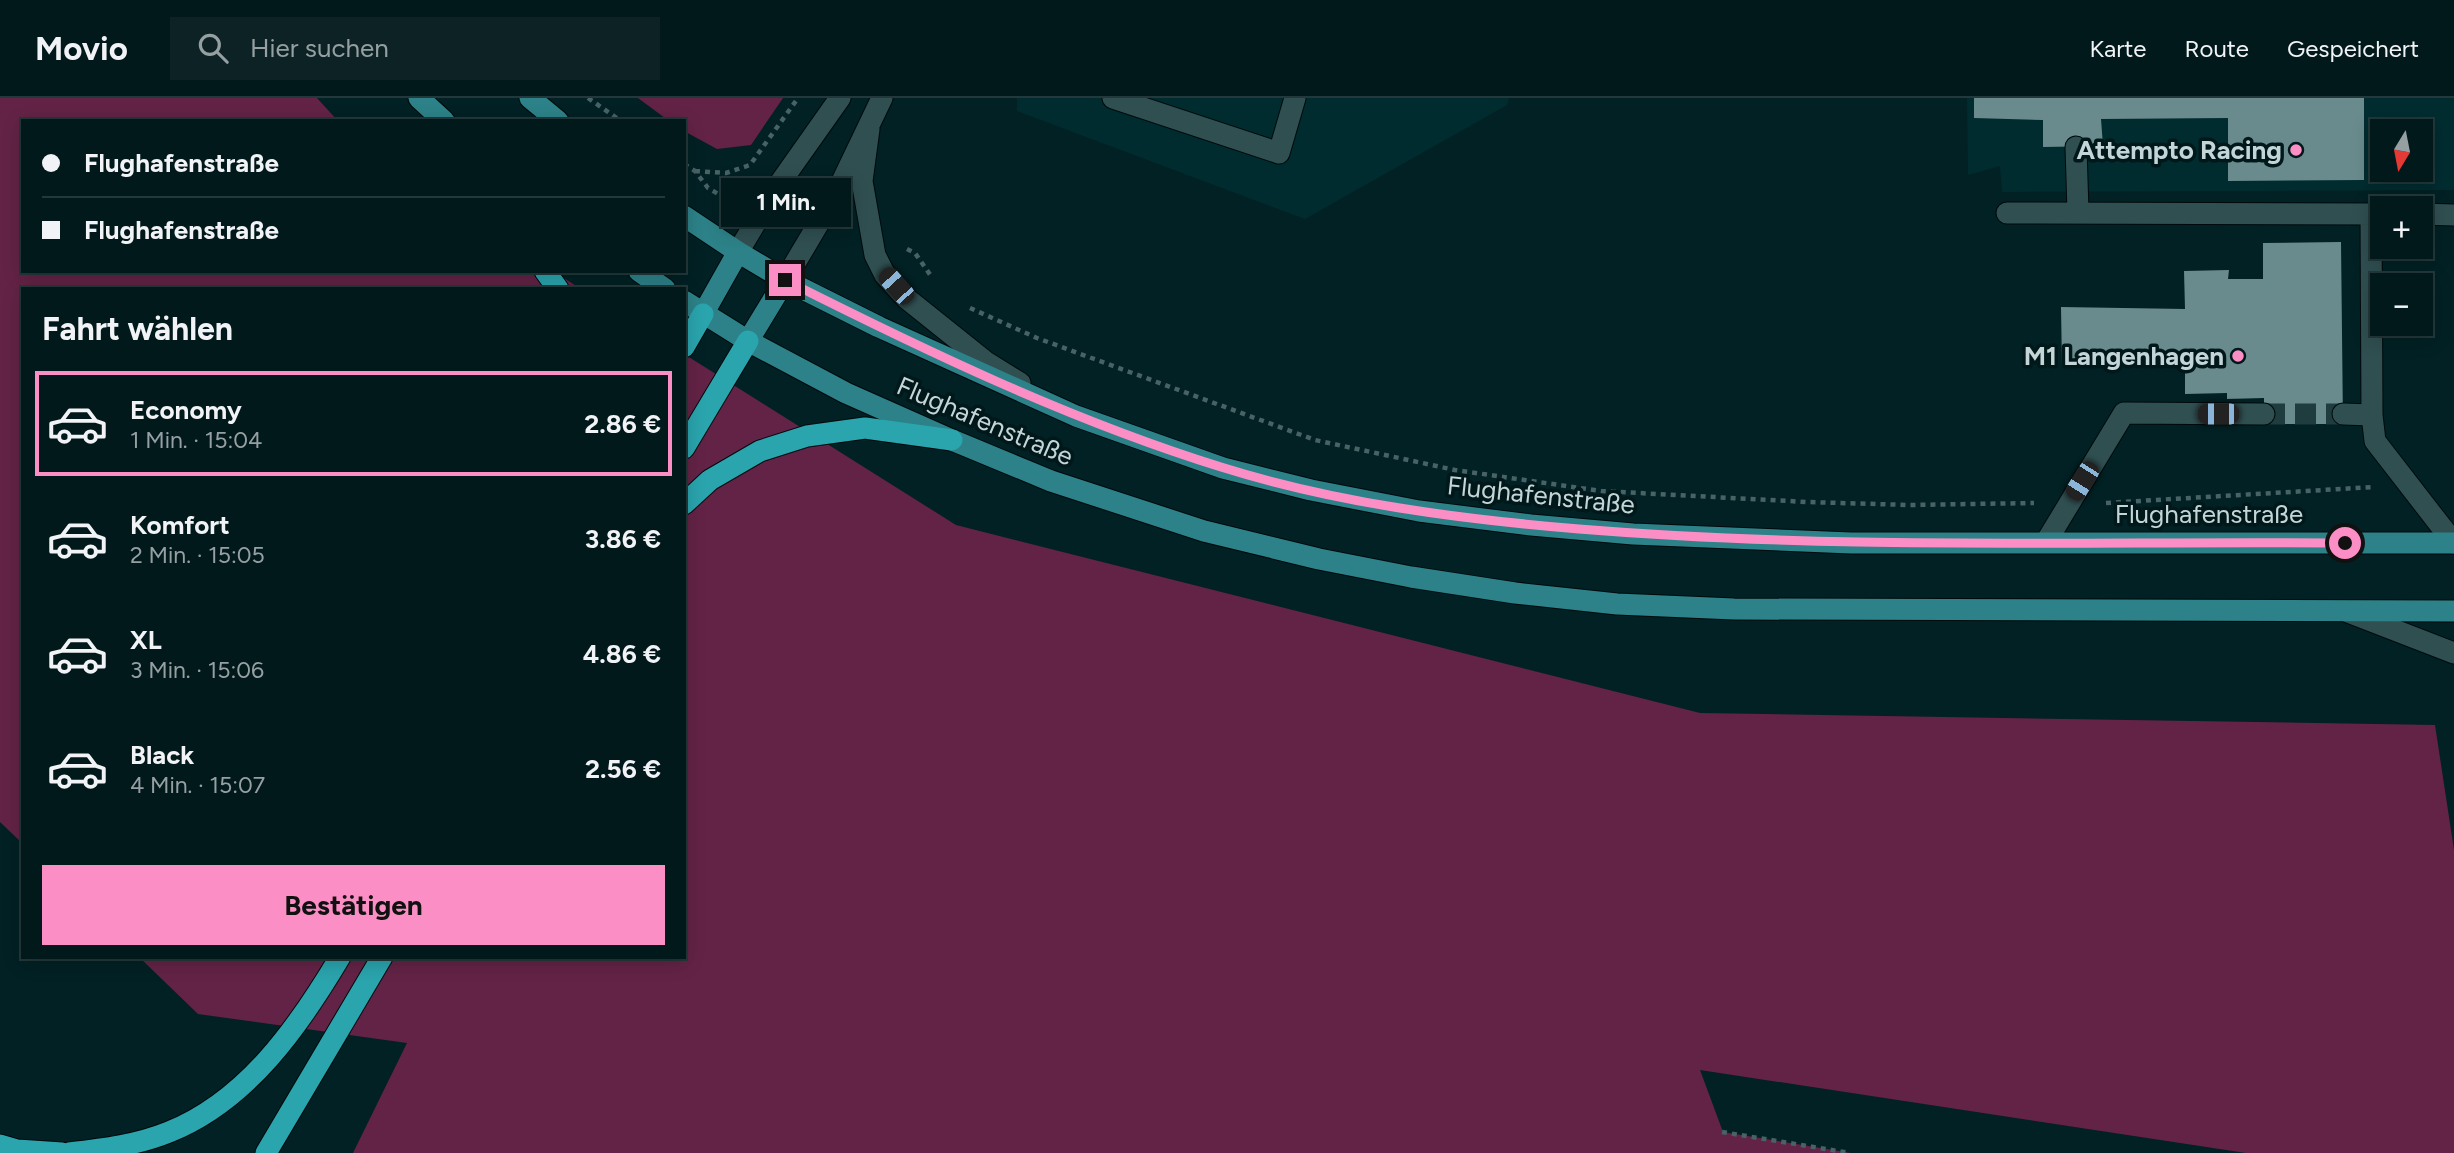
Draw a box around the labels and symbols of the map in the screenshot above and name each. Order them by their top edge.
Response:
north arrow [2370,119,2432,182]
place label: Attempto Racing [2077,134,2282,166]
marker: Attempto Racing [2288,142,2304,158]
callout: 1 Min. [720,178,850,228]
car [875,263,918,309]
route end [769,264,801,296]
place label: M1 Langenhagen [2024,340,2224,372]
marker: M1 Langenhagen [2230,348,2246,364]
street label: Flughafenstraße [892,369,1078,473]
car [2198,404,2240,425]
car [2062,458,2103,504]
street label: Flughafenstraße [1446,469,1636,521]
street label: Flughafenstraße [2115,498,2303,530]
route start [2329,527,2361,559]

